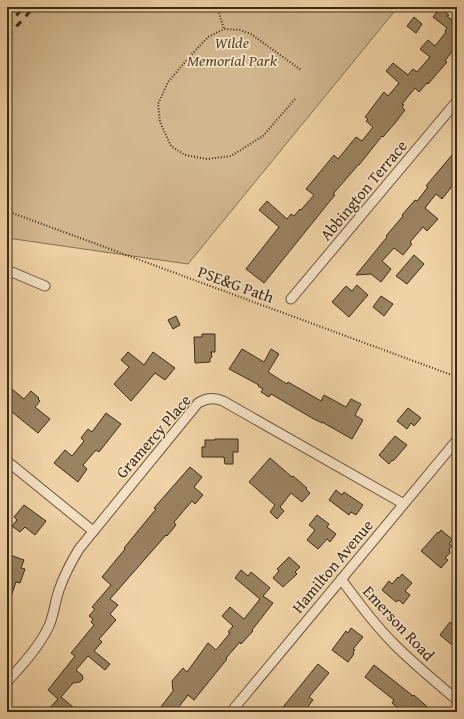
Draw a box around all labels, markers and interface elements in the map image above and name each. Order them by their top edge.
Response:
park label: Wilde Memorial Park [187,30,278,72]
street label: Abbington Terrace [314,134,412,246]
street label: PSE&G Path [195,259,277,309]
street label: Gramercy Place [110,389,196,483]
street label: Hamilton Avenue [286,514,378,618]
street label: Emerson Road [358,580,441,667]

